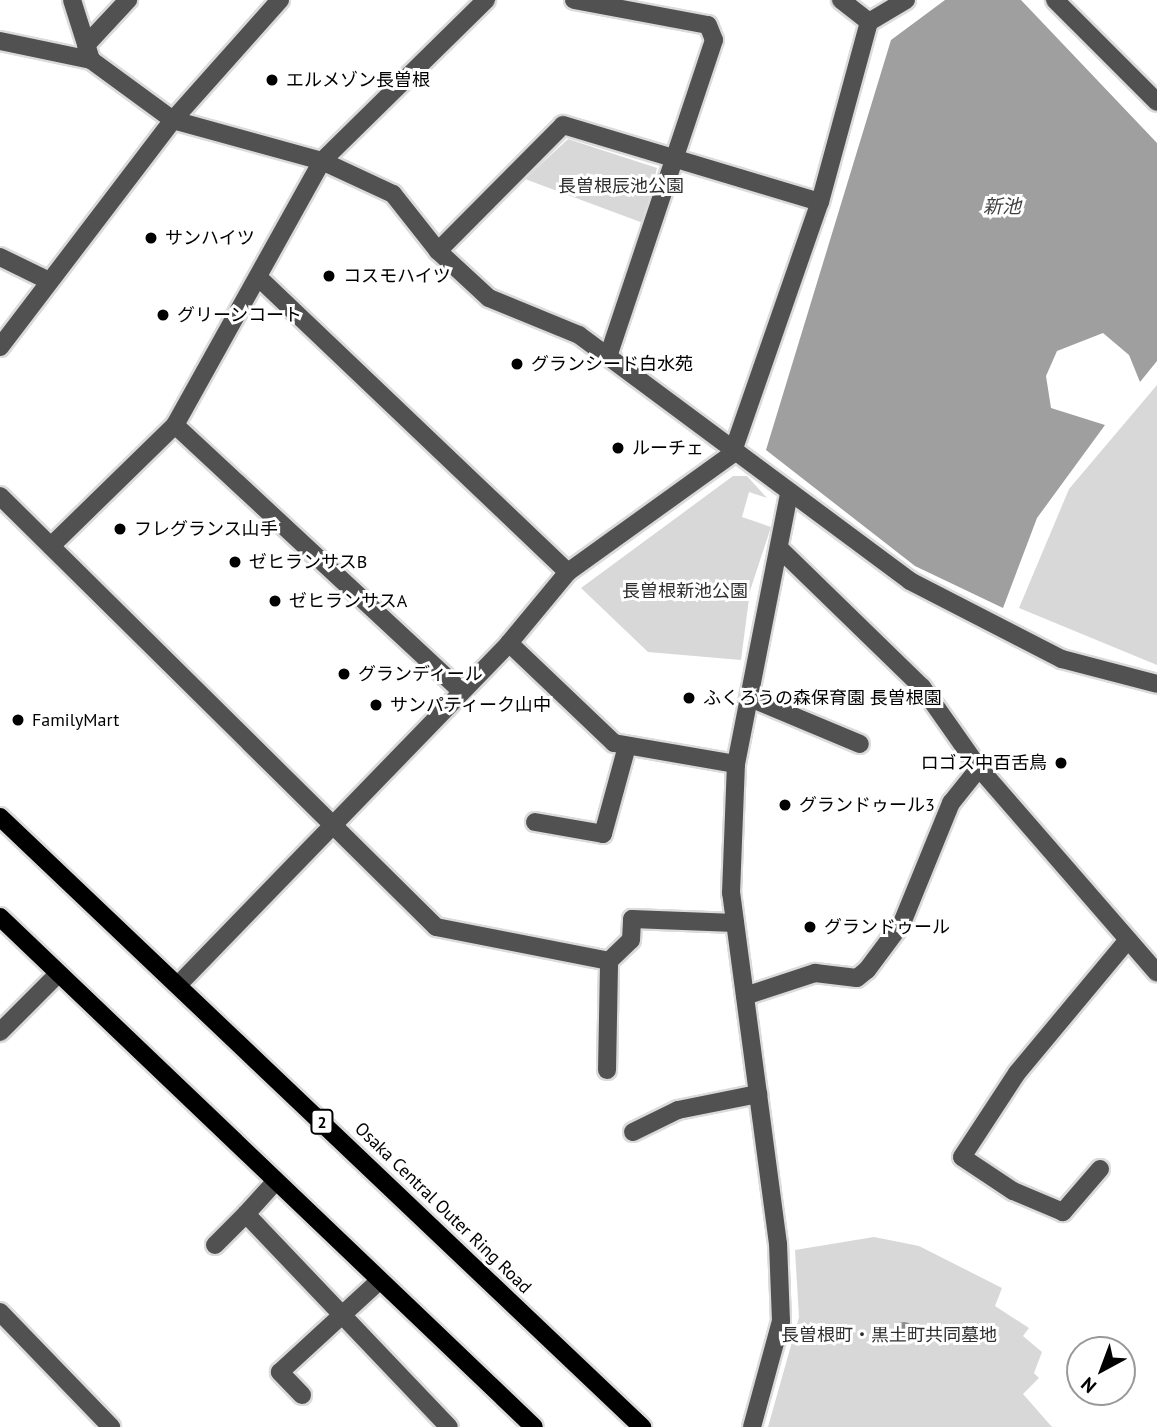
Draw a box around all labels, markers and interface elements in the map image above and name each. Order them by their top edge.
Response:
place label: エルメゾン長曽根 [286,69,430,91]
marker: エルメゾン長曽根 [264,72,280,88]
park label: 長曽根辰池公園 [558,175,684,197]
water label: 新池 [983,196,1021,218]
place label: サンハイツ [165,227,255,249]
marker: サンハイツ [143,230,159,246]
place label: コスモハイツ [343,265,451,287]
marker: コスモハイツ [321,268,337,284]
place label: グリーンコート [177,304,303,326]
marker: グリーンコート [155,307,171,323]
place label: グランシード白水苑 [531,353,693,375]
marker: グランシード白水苑 [509,356,525,372]
place label: ルーチェ [632,437,704,459]
marker: ルーチェ [610,440,626,456]
place label: フレグランス山手 [134,518,278,540]
marker: フレグランス山手 [112,521,128,537]
place label: ゼヒランサスB [249,551,368,573]
marker: ゼヒランサスB [227,554,243,570]
park label: 長曽根新池公園 [622,580,748,602]
place label: ゼヒランサスA [289,590,408,612]
marker: ゼヒランサスA [267,593,283,609]
place label: グランディール [358,663,484,685]
marker: グランディール [336,666,352,682]
place label: ふくろうの森保育園 長曽根園 [703,687,942,709]
marker: ふくろうの森保育園 長曽根園 [681,690,697,706]
place label: サンパティーク山中 [390,694,552,716]
marker: サンパティーク山中 [368,697,384,713]
place label: FamilyMart [32,709,119,731]
marker: FamilyMart [10,712,26,728]
place label: ロゴス中百舌鳥 [921,752,1047,774]
marker: ロゴス中百舌鳥 [1053,755,1069,771]
place label: グランドゥール3 [799,794,935,816]
marker: グランドゥール3 [777,797,793,813]
place label: グランドゥール [824,916,950,938]
marker: グランドゥール [802,919,818,935]
road number: 2 [310,1110,334,1134]
street label: Osaka Central Outer Ring Road [350,1118,536,1298]
park label: 長曽根町・黒土町共同墓地 [781,1324,997,1346]
north arrow [1066,1336,1136,1406]
text: N [1076,1372,1101,1398]

